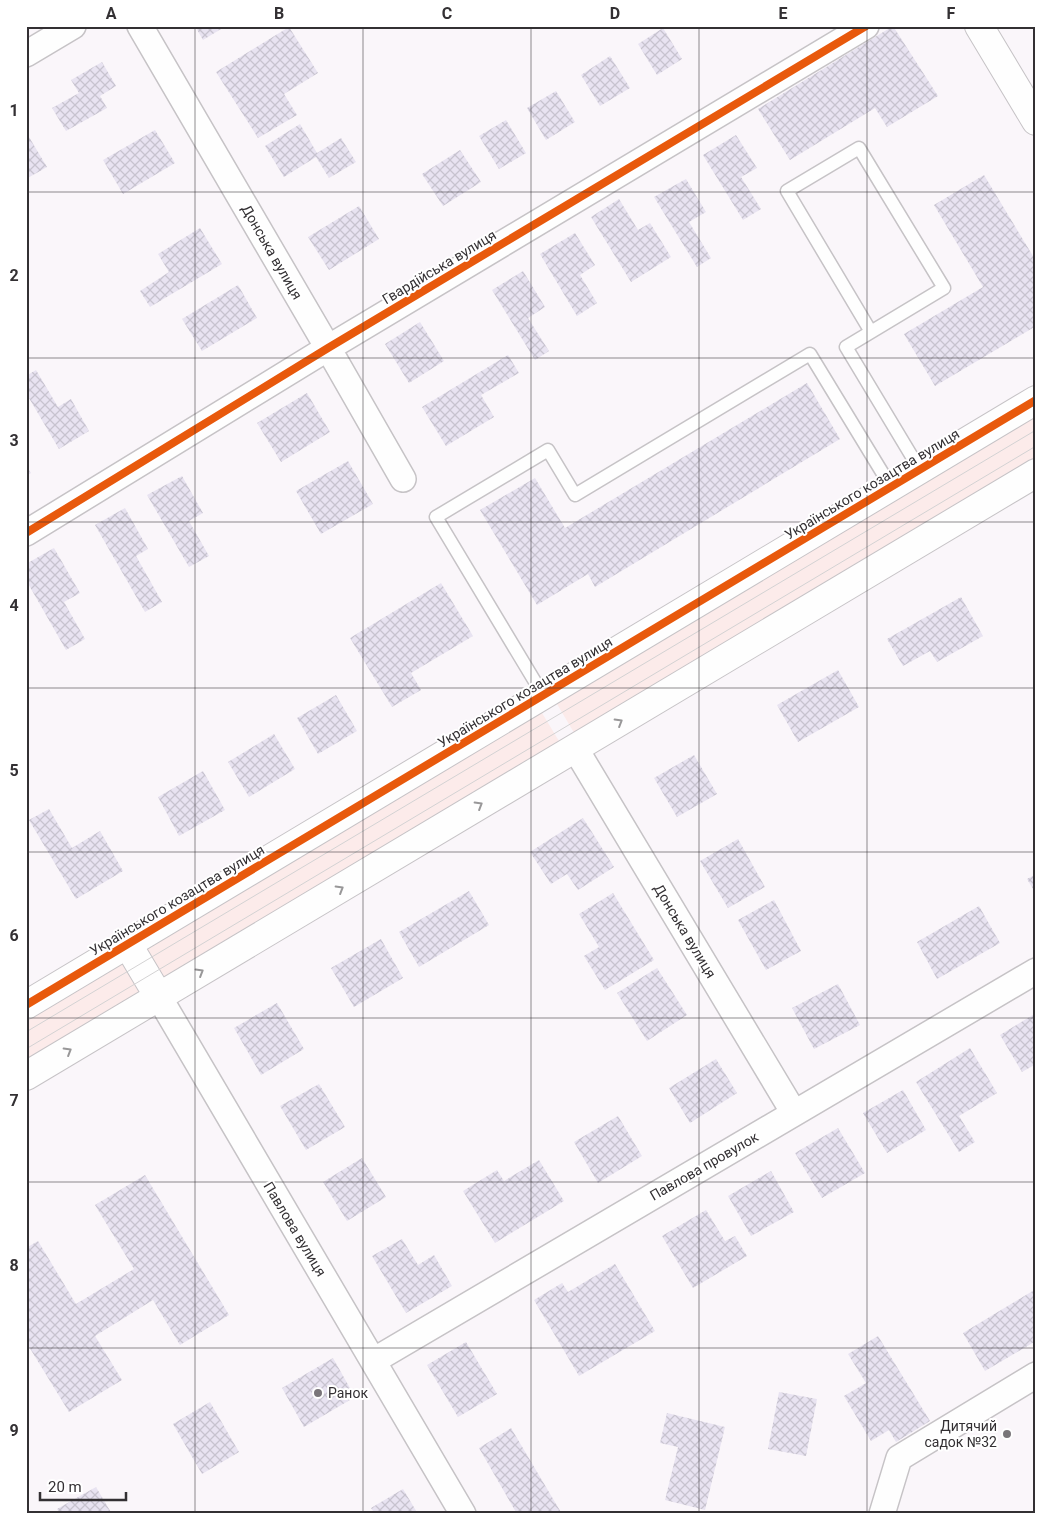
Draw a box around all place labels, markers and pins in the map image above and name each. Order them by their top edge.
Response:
place label: Ранок [328,1385,368,1401]
marker: Ранок [312,1387,324,1399]
place label: Дитячий садок №32 [924,1418,997,1450]
marker: Дитячий садок №32 [1001,1428,1013,1440]

